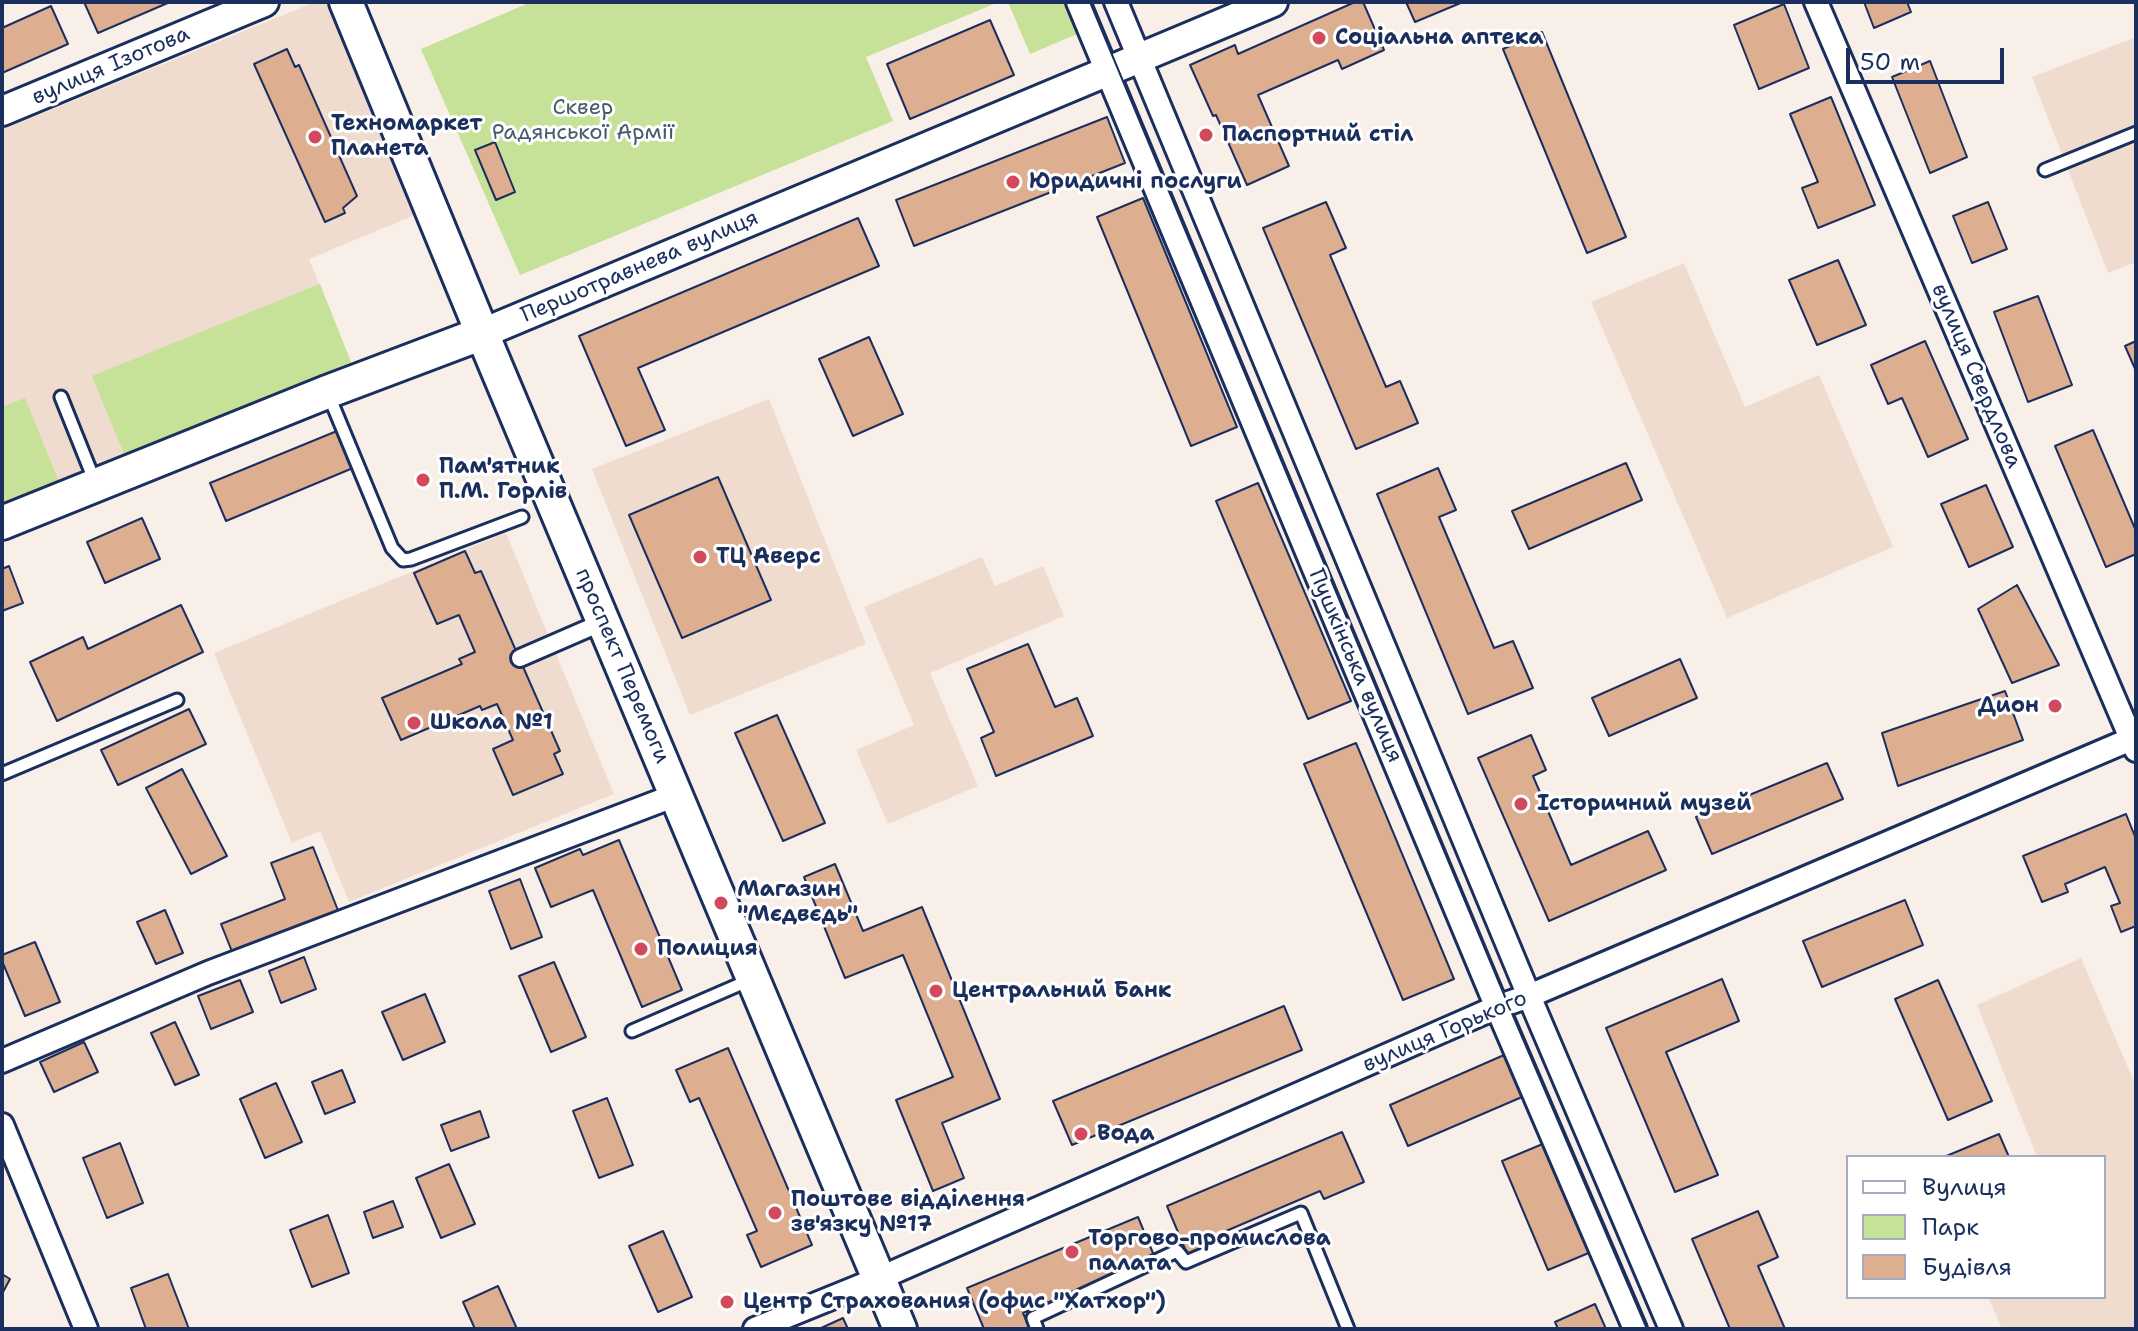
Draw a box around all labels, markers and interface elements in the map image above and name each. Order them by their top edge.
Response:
street label: вулиця Ізотова [28,21,194,111]
place label: Соціальна аптека [1335,25,1543,51]
marker: Соціальна аптека [1310,29,1328,47]
scale bar [1850,32,2008,82]
text: 50 m [1860,46,1920,78]
park label: Сквер Радянської Армії [492,95,674,146]
place label: Техномаркет Планета [331,111,482,162]
place label: Паспортний стіл [1222,122,1413,148]
marker: Паспортний стіл [1197,126,1215,144]
marker: Техномаркет Планета [306,128,324,146]
place label: Юридичні послуги [1029,169,1242,195]
marker: Юридичні послуги [1004,173,1022,191]
street label: Першотравнева вулиця [517,205,763,329]
street label: вулиця Свердлова [1925,280,2027,472]
place label: Пам'ятник П.М. Горлів [439,454,567,506]
marker: Пам'ятник П.М. Горлів [414,471,432,489]
place label: ТЦ Аверс [716,544,821,570]
marker: ТЦ Аверс [691,548,709,566]
street label: проспект Перемоги [569,564,675,768]
street label: Пушкінська вулиця [1302,565,1408,767]
place label: Дион [1978,693,2039,719]
marker: Дион [2046,697,2064,715]
place label: Школа №1 [430,710,553,736]
marker: Школа №1 [405,714,423,732]
place label: Історичний музей [1537,791,1751,817]
marker: Історичний музей [1512,795,1530,813]
place label: Магазин "Мєдвєдь" [737,877,858,928]
marker: Магазин "Мєдвєдь" [712,894,730,912]
place label: Полиция [657,936,758,962]
marker: Полиция [632,940,650,958]
place label: Центральний Банк [952,978,1172,1004]
marker: Центральний Банк [927,982,945,1000]
street label: вулиця Горького [1359,985,1531,1079]
place label: Вода [1097,1121,1154,1147]
marker: Вода [1072,1125,1090,1143]
legend [1846,1155,2106,1299]
text: Вулиця [1922,1171,2007,1203]
place label: Поштове відділення зв'язку №17 [791,1187,1025,1238]
marker: Поштове відділення зв'язку №17 [766,1204,784,1222]
text: Парк [1922,1211,1979,1243]
place label: Торгово-промислова палата [1088,1226,1331,1278]
marker: Торгово-промислова палата [1063,1243,1081,1261]
text: Будівля [1922,1251,2012,1283]
place label: Центр Страхования (офис "Хатхор") [743,1289,1166,1315]
marker: Центр Страхования (офис "Хатхор") [718,1293,736,1311]

